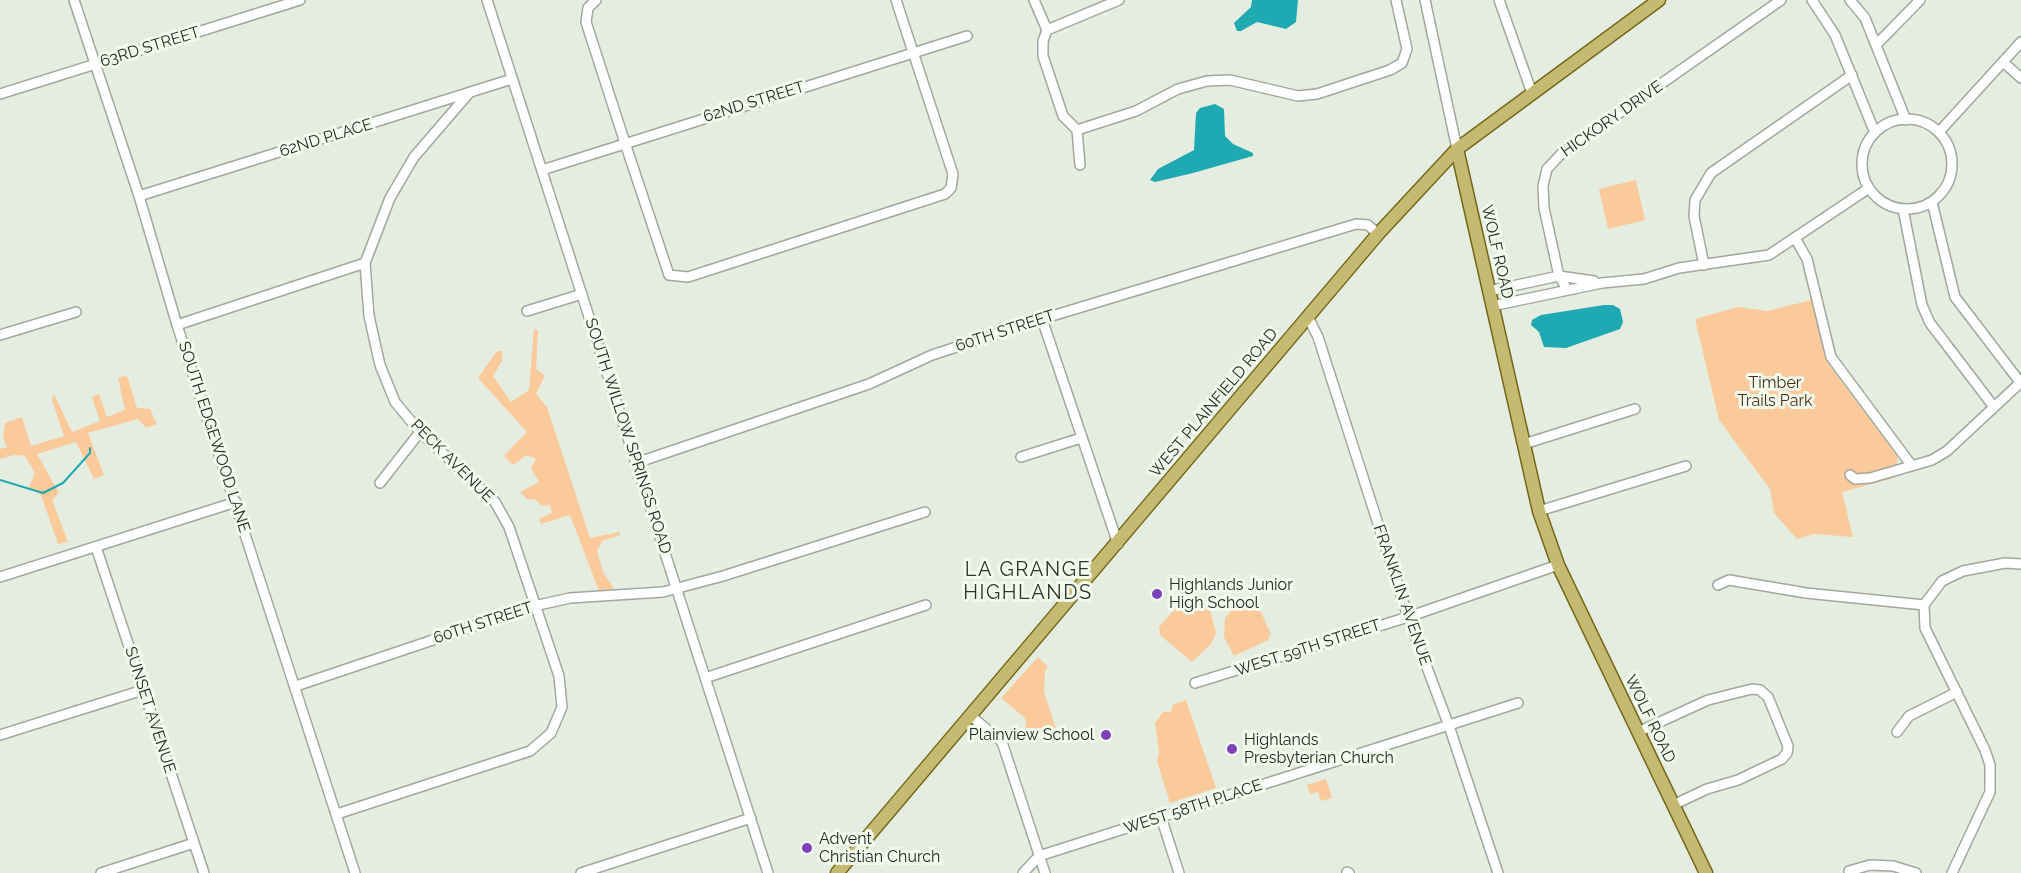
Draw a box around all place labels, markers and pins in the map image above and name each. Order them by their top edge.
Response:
place label: Highlands Junior High School [1169,575,1293,613]
marker: Highlands Junior High School [1150,587,1164,601]
place label: Plainview School [969,725,1094,745]
marker: Plainview School [1099,728,1113,742]
place label: Highlands Presbyterian Church [1244,730,1394,768]
marker: Highlands Presbyterian Church [1225,742,1239,756]
place label: Advent Christian Church [819,829,940,867]
marker: Advent Christian Church [800,841,814,855]

